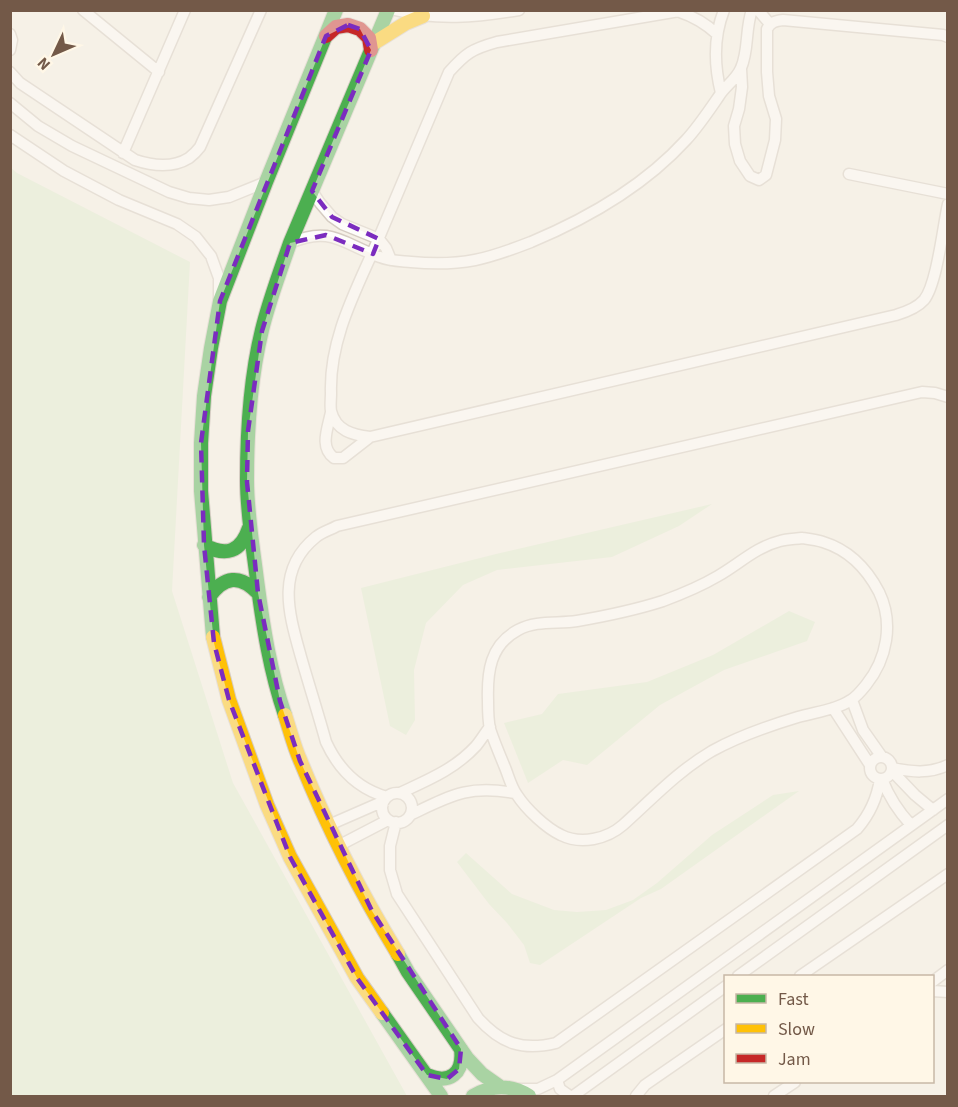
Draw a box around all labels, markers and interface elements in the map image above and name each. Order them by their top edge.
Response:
north arrow [24,24,84,84]
text: N [32,52,56,75]
legend [724,975,934,1083]
text: Fast [778,987,809,1012]
text: Slow [778,1017,815,1042]
text: Jam [778,1047,811,1072]

